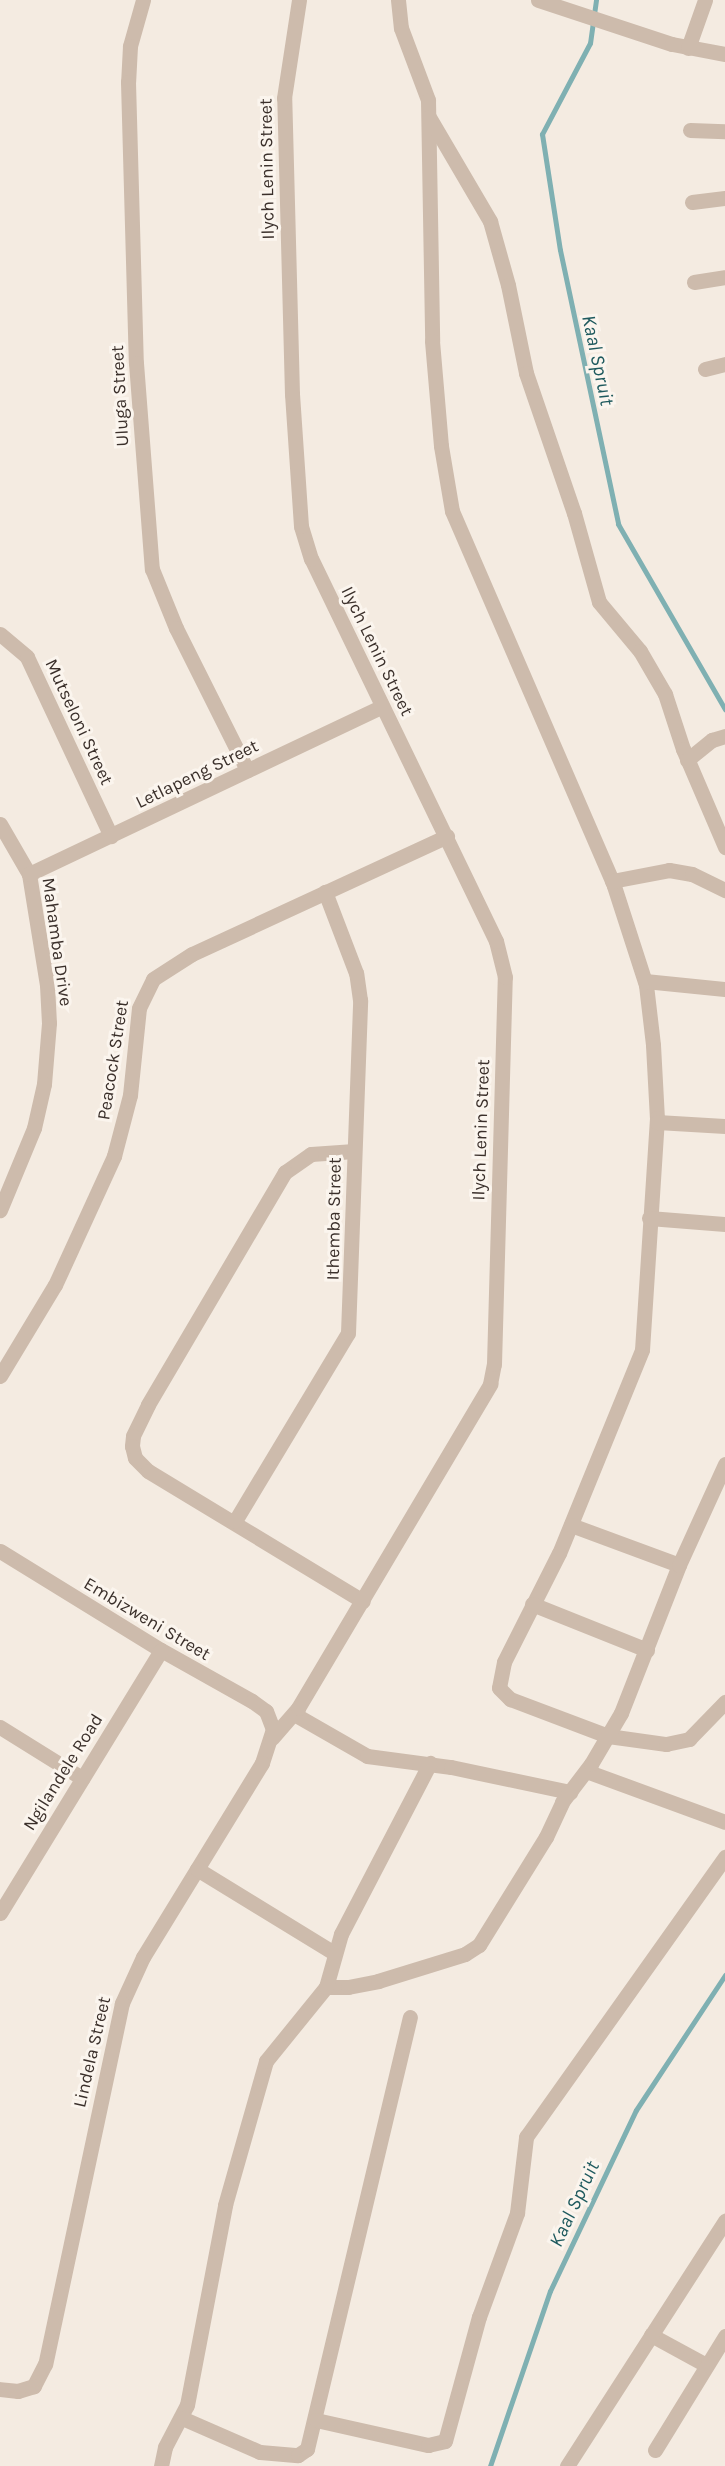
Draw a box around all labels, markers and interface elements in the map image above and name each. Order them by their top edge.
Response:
street label: Ilych Lenin Street [255,98,279,240]
water label: Kaal Spruit [577,313,619,407]
street label: Uluga Street [107,345,133,447]
street label: Ilych Lenin Street [336,583,418,719]
street label: Mutseloni Street [40,656,118,788]
street label: Letlapeng Street [132,735,262,813]
street label: Mahamba Drive [37,876,77,1008]
street label: Peacock Street [93,998,133,1122]
street label: Ilych Lenin Street [468,1059,494,1201]
street label: Ithemba Street [322,1157,346,1281]
street label: Embizweni Street [80,1573,214,1665]
street label: Ngilandele Road [18,1710,108,1834]
street label: Lindela Street [69,1994,115,2110]
water label: Kaal Spruit [544,2157,604,2251]

